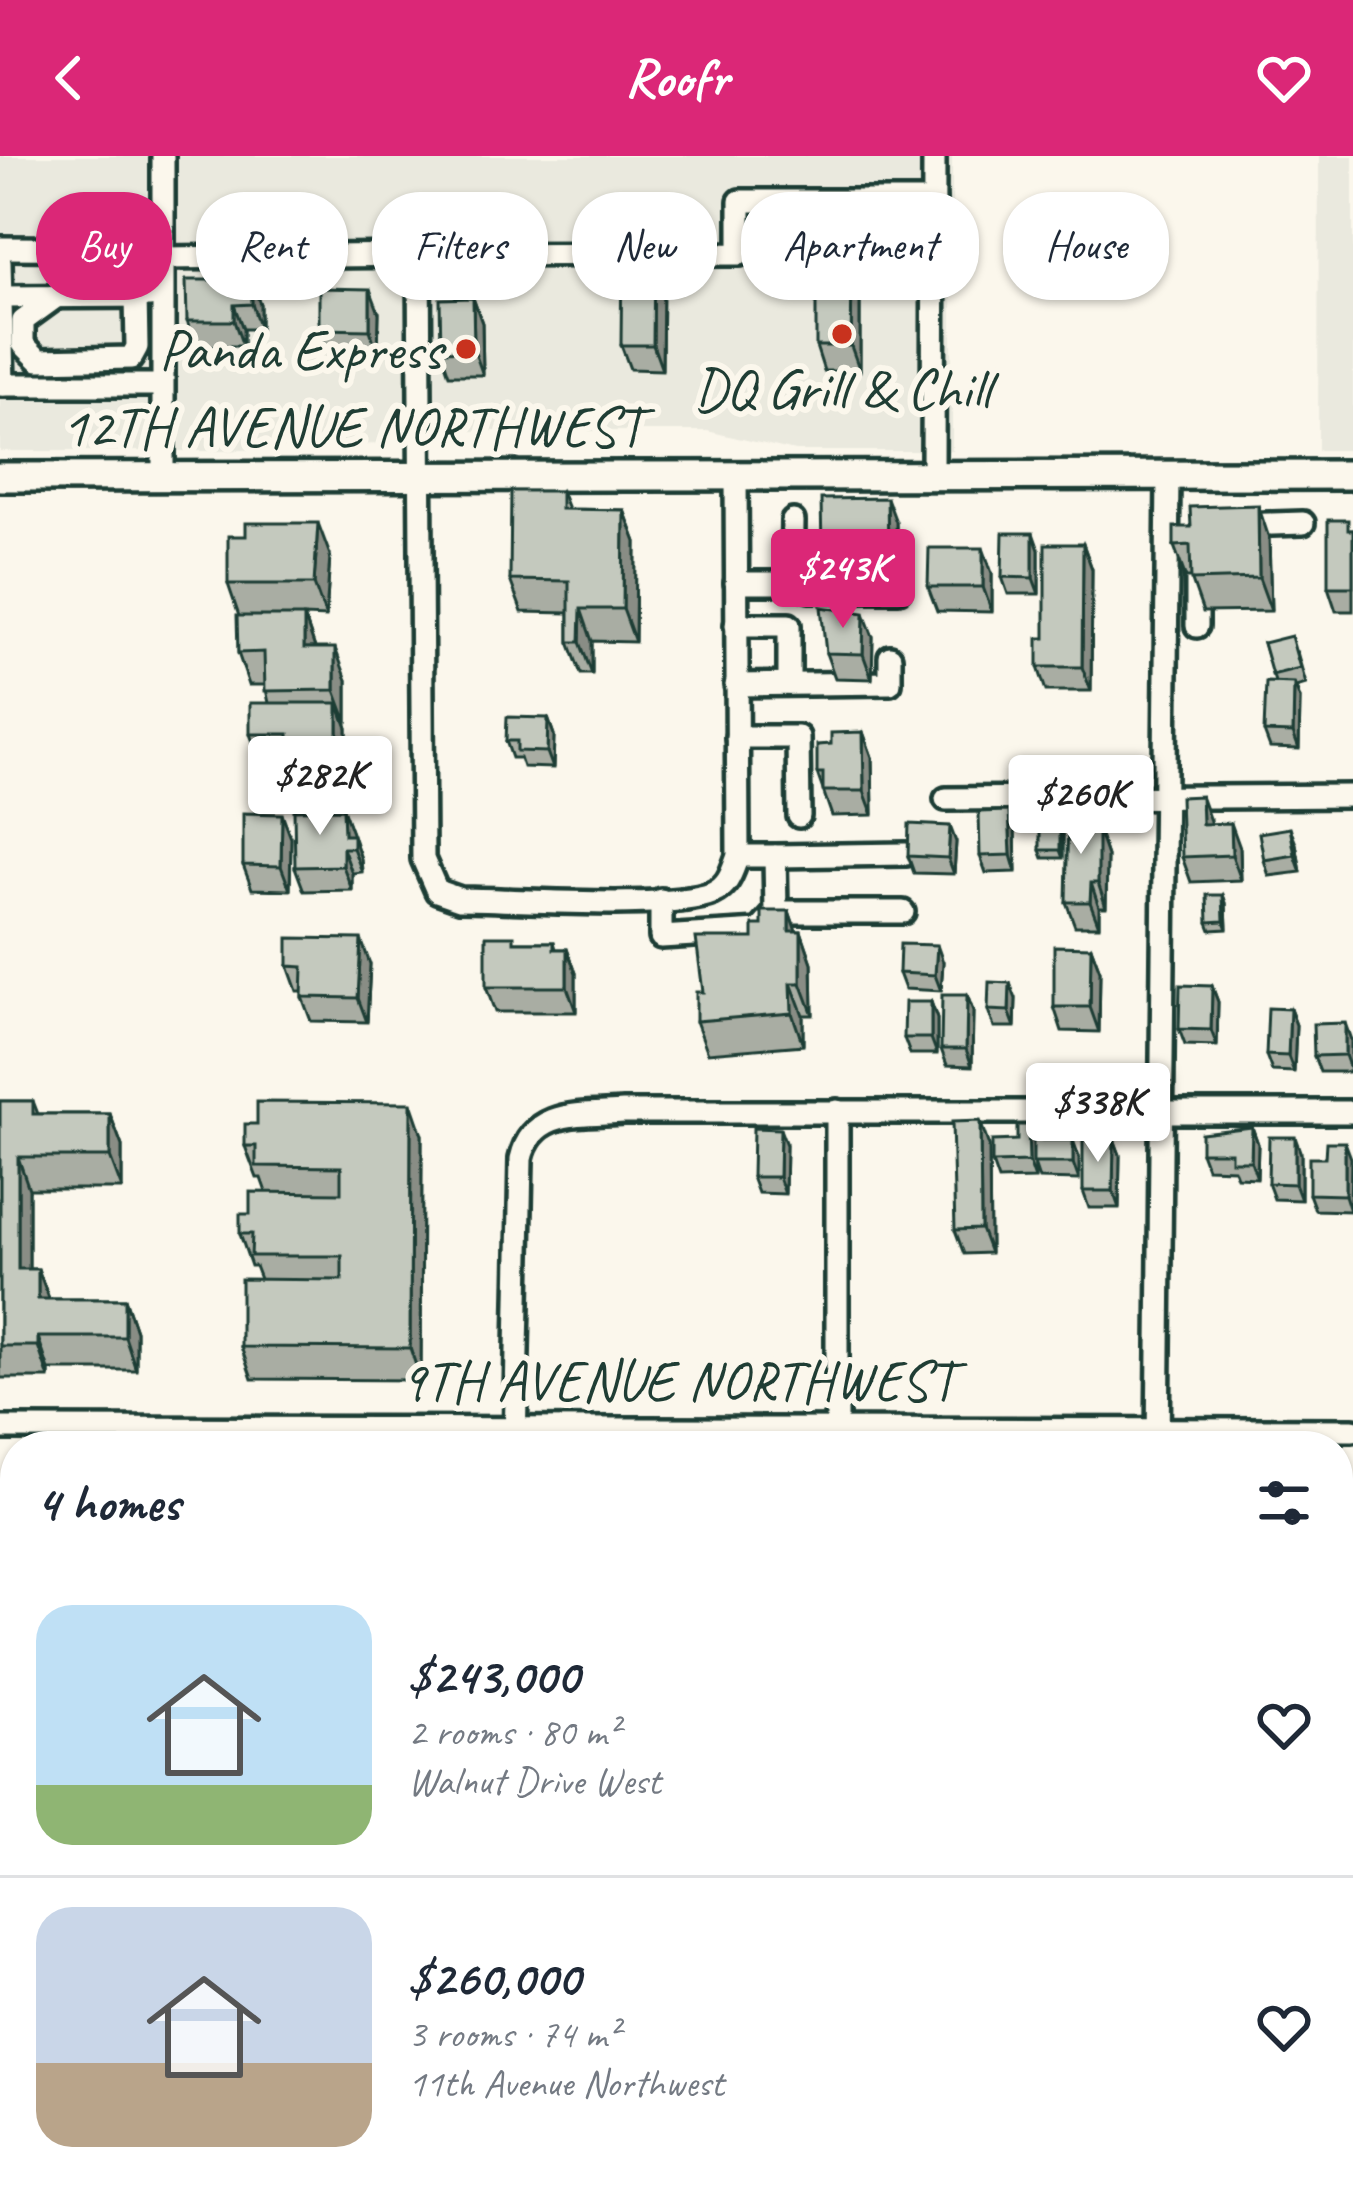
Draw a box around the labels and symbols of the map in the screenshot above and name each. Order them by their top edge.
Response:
place label: Panda Express [159,314,448,386]
marker: DQ Grill & Chill [829,321,855,347]
marker: Panda Express [453,336,479,362]
place label: DQ Grill & Chill [694,353,1000,425]
street label: 12TH AVENUE NORTHWEST [62,391,656,463]
pin: $243K [759,529,927,631]
pin: $282K [236,736,404,838]
pin: $260K [997,755,1165,857]
pin: $338K [1014,1063,1182,1165]
street label: 9TH AVENUE NORTHWEST [399,1345,968,1417]

